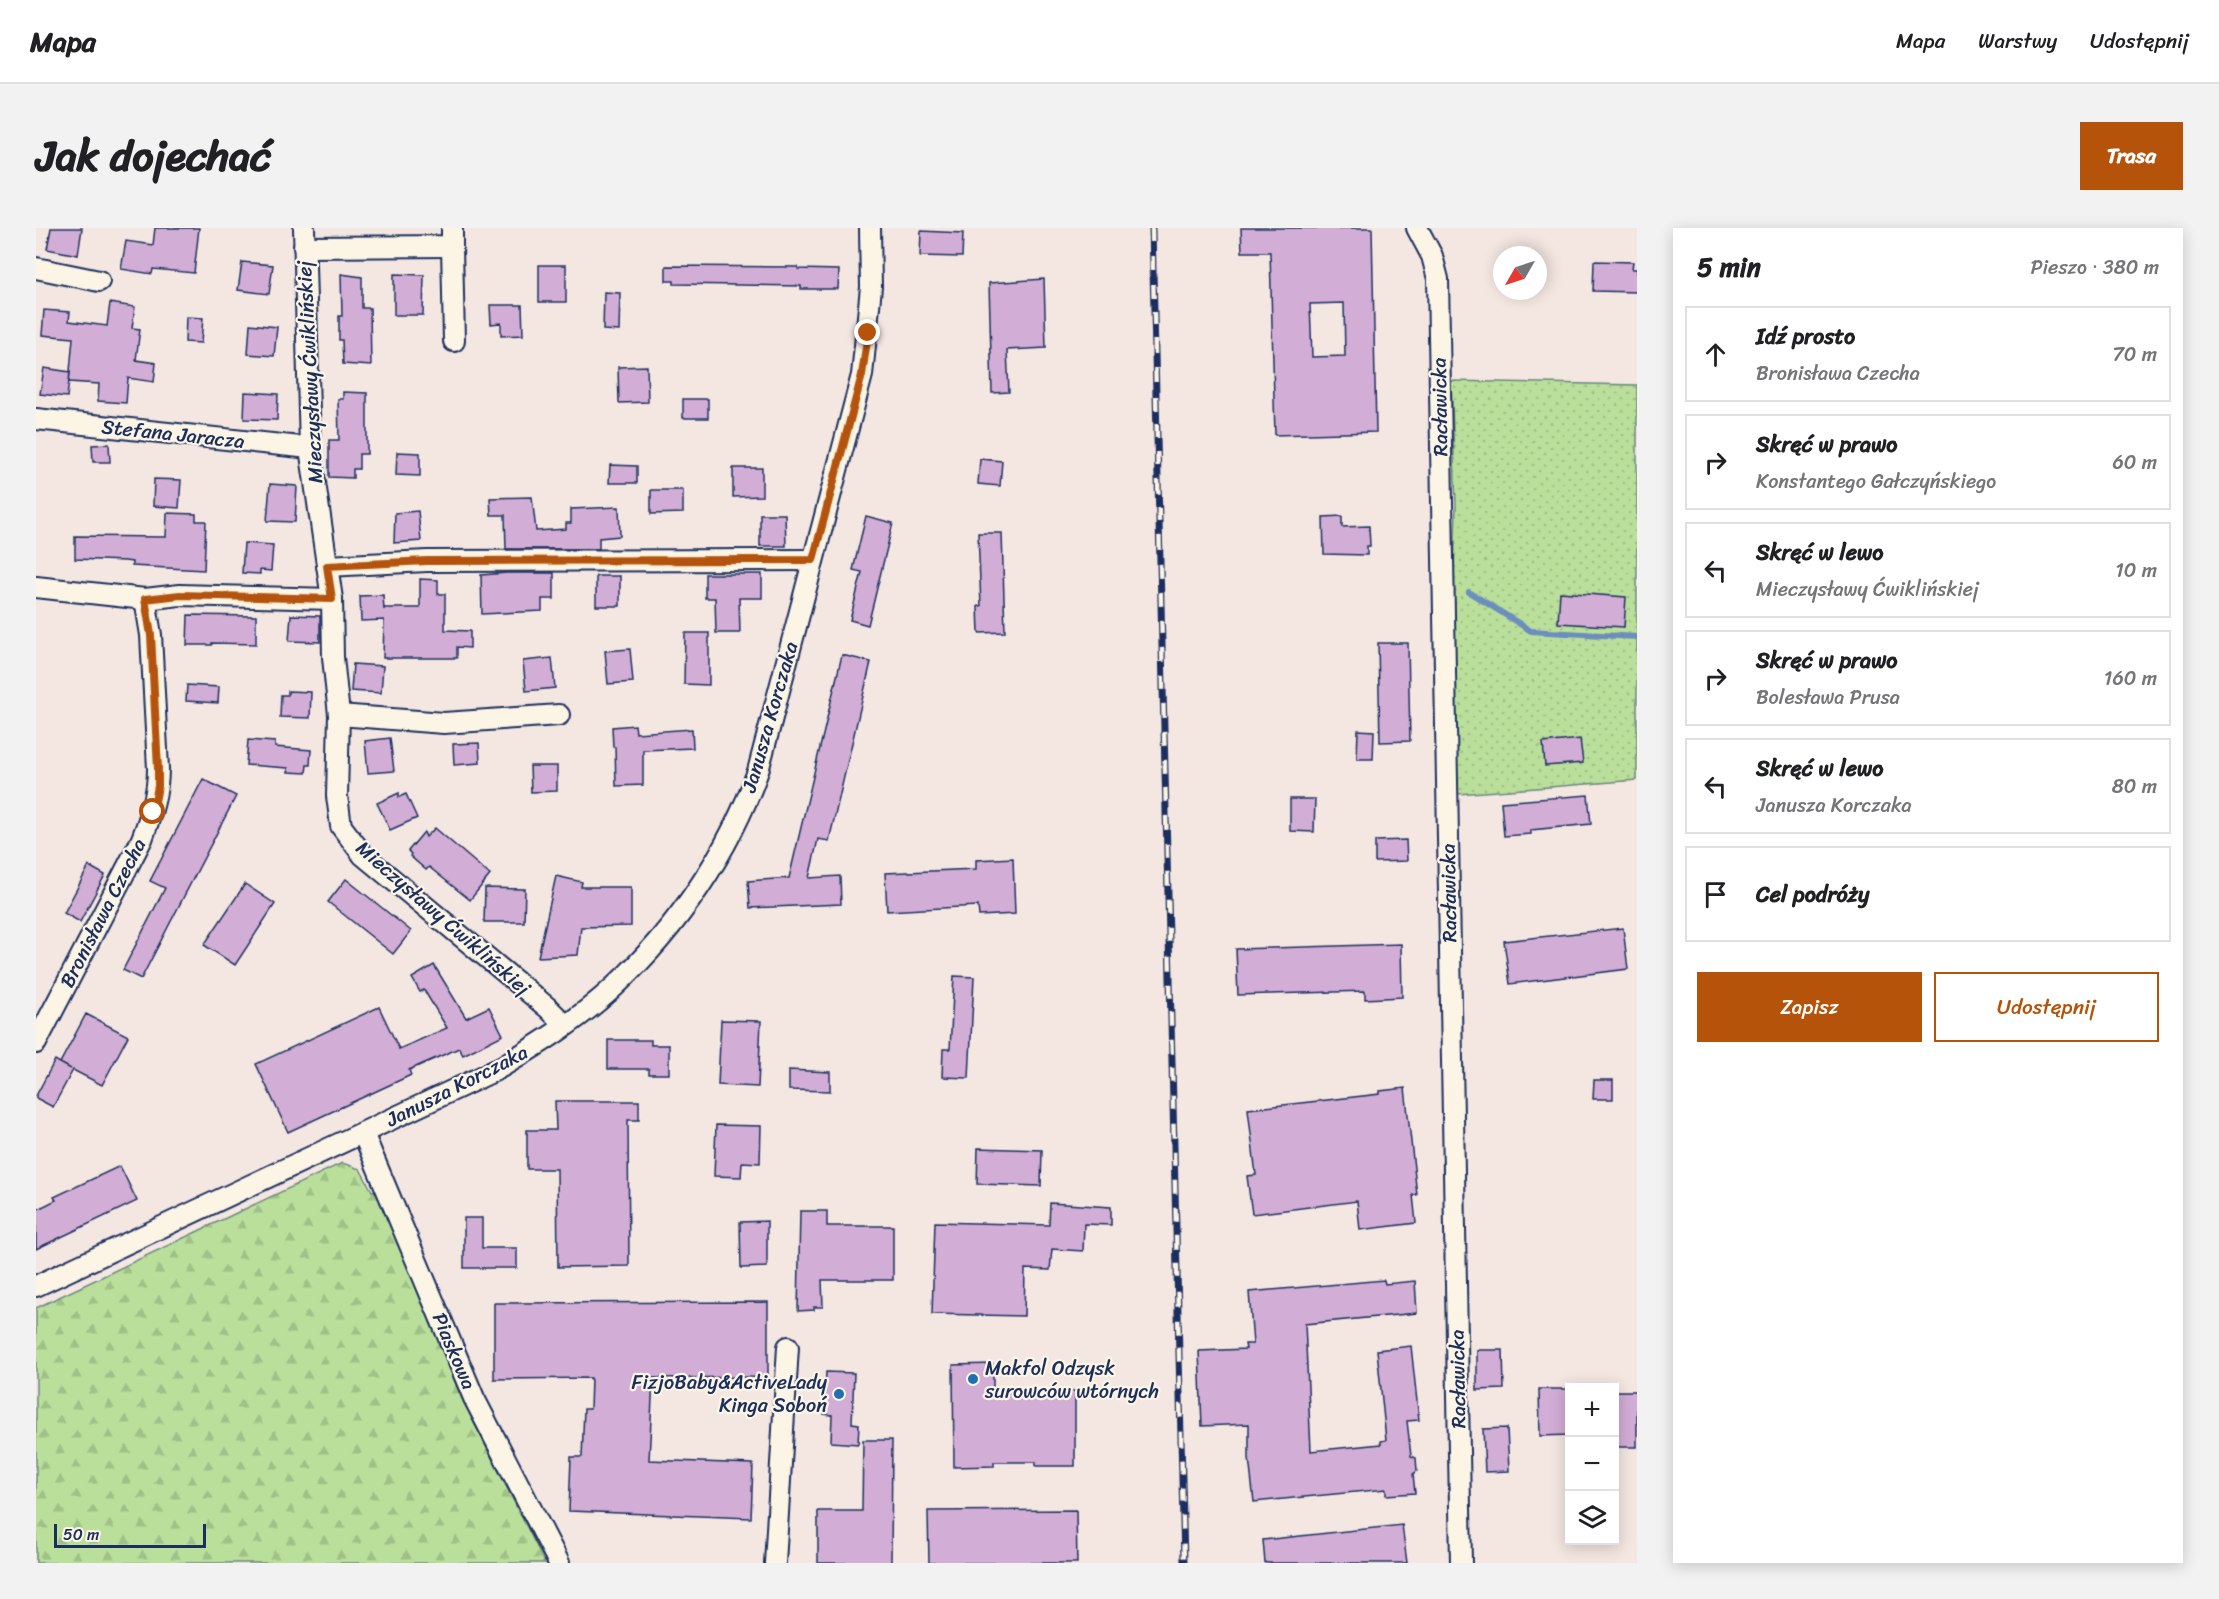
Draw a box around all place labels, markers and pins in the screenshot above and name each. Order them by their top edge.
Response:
place label: Makfol Odzysk surowców wtórnych [984,1351,1159,1409]
place label: FizjoBaby&ActiveLady Kinga Soboń [632,1365,828,1423]
marker: Makfol Odzysk surowców wtórnych [966,1372,980,1386]
marker: FizjoBaby&ActiveLady Kinga Soboń [832,1387,846,1401]

